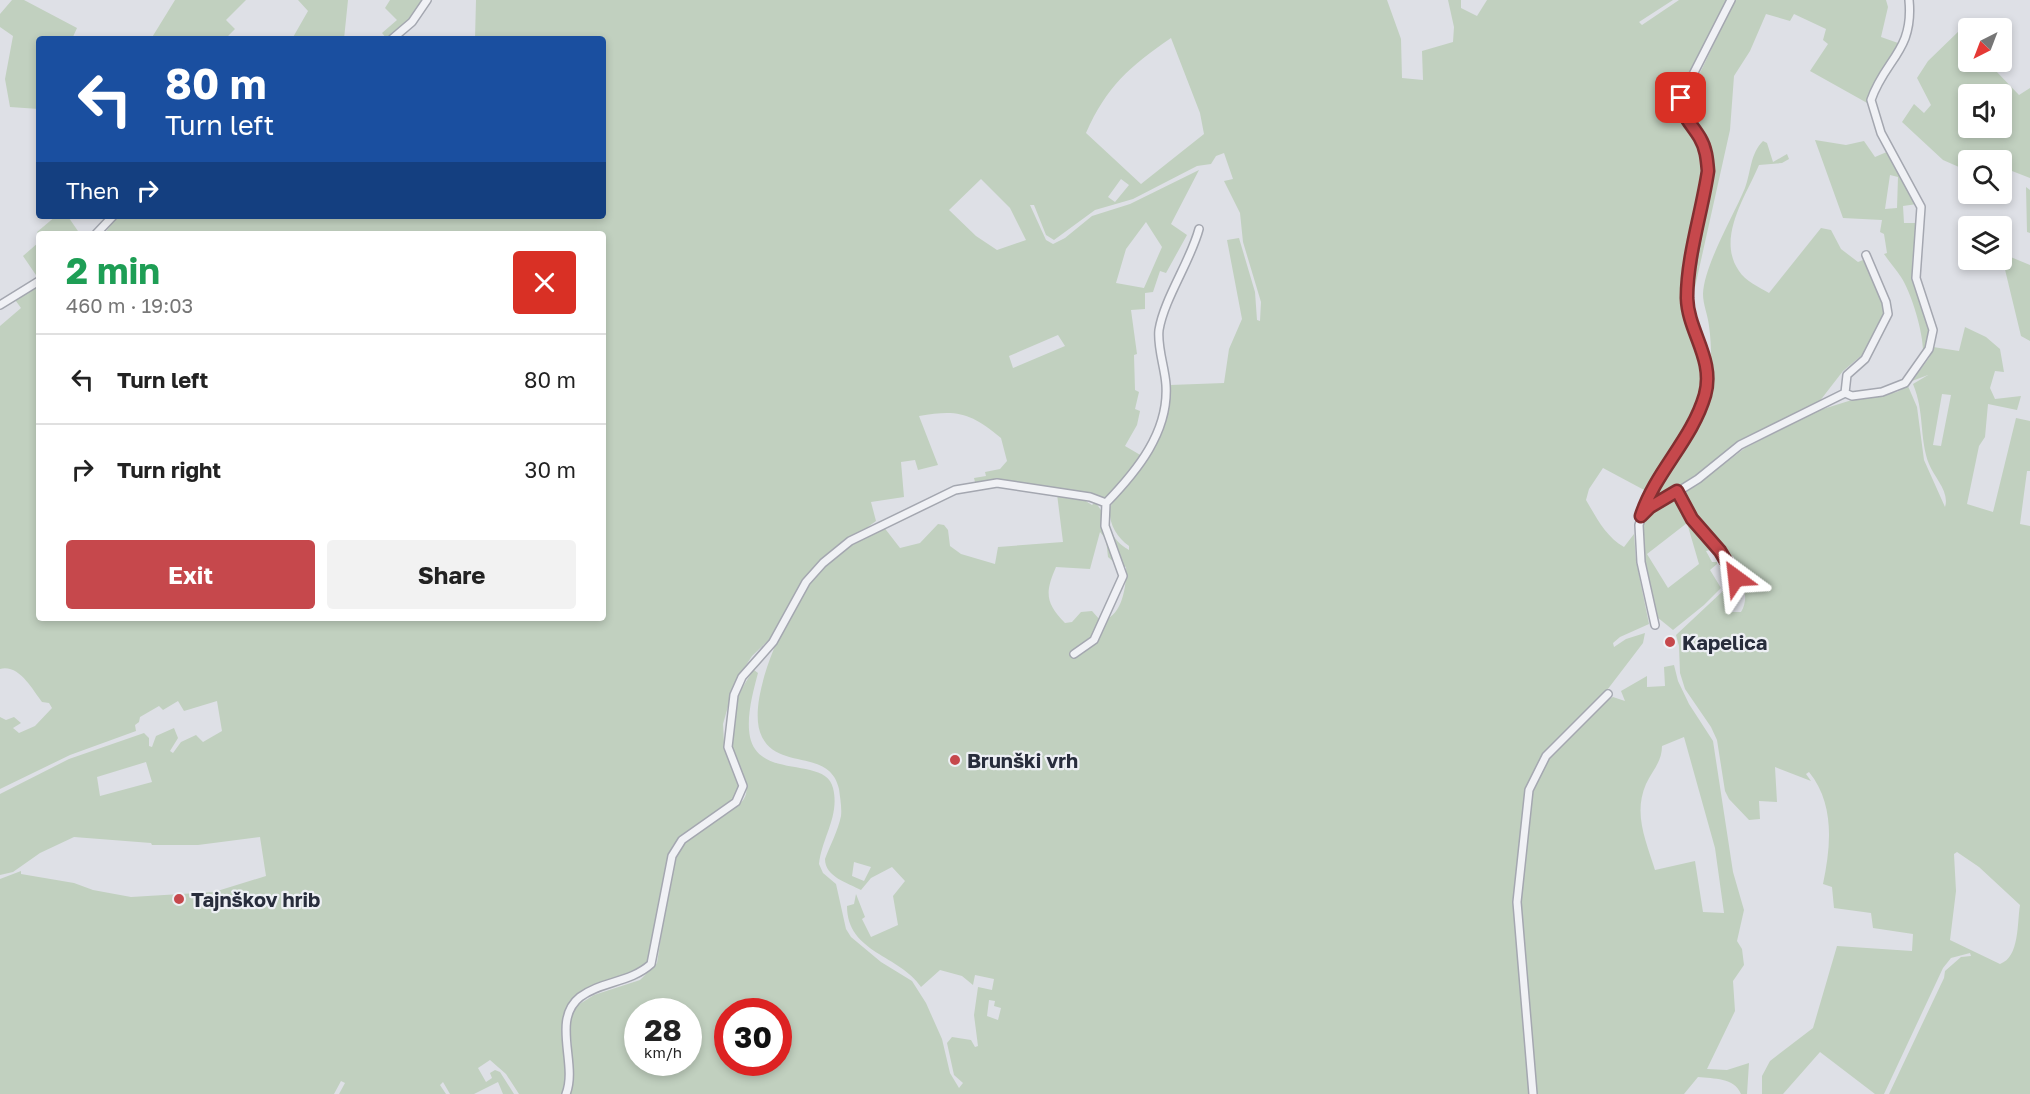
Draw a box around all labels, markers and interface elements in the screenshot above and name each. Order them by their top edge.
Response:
north arrow [1958,18,2012,72]
map controls [1958,18,2012,270]
text: 80 m [165,58,266,108]
icon: left [66,60,144,138]
pin [1655,72,1706,123]
icon: arrive [1664,81,1697,114]
button: sound [1958,84,2012,138]
text: Turn left [165,109,274,141]
button: search [1958,150,2012,204]
icon: right [131,174,164,207]
text: Then [66,177,119,204]
button: layers [1958,216,2012,270]
text: 2 min [66,249,160,292]
button: close [513,251,576,314]
text: 460 m · 19:03 [66,293,193,317]
icon: left [66,363,99,396]
text: Turn left [117,366,208,393]
text: 80 m [524,366,576,393]
icon: right [66,453,99,486]
text: Turn right [117,456,221,483]
text: 30 m [525,456,576,483]
button: Exit [66,540,315,609]
button: Share [327,540,576,609]
position arrow [1704,546,1768,610]
place label: Kapelica [1682,630,1767,654]
marker: Kapelica [1663,635,1677,649]
place label: Brunški vrh [967,748,1078,772]
marker: Brunški vrh [948,753,962,767]
place label: Tajnškov hrib [191,887,320,911]
marker: Tajnškov hrib [172,892,186,906]
speed limit sign: 30 [714,998,792,1076]
text: 28 [644,1012,682,1048]
text: km/h [644,1043,682,1061]

